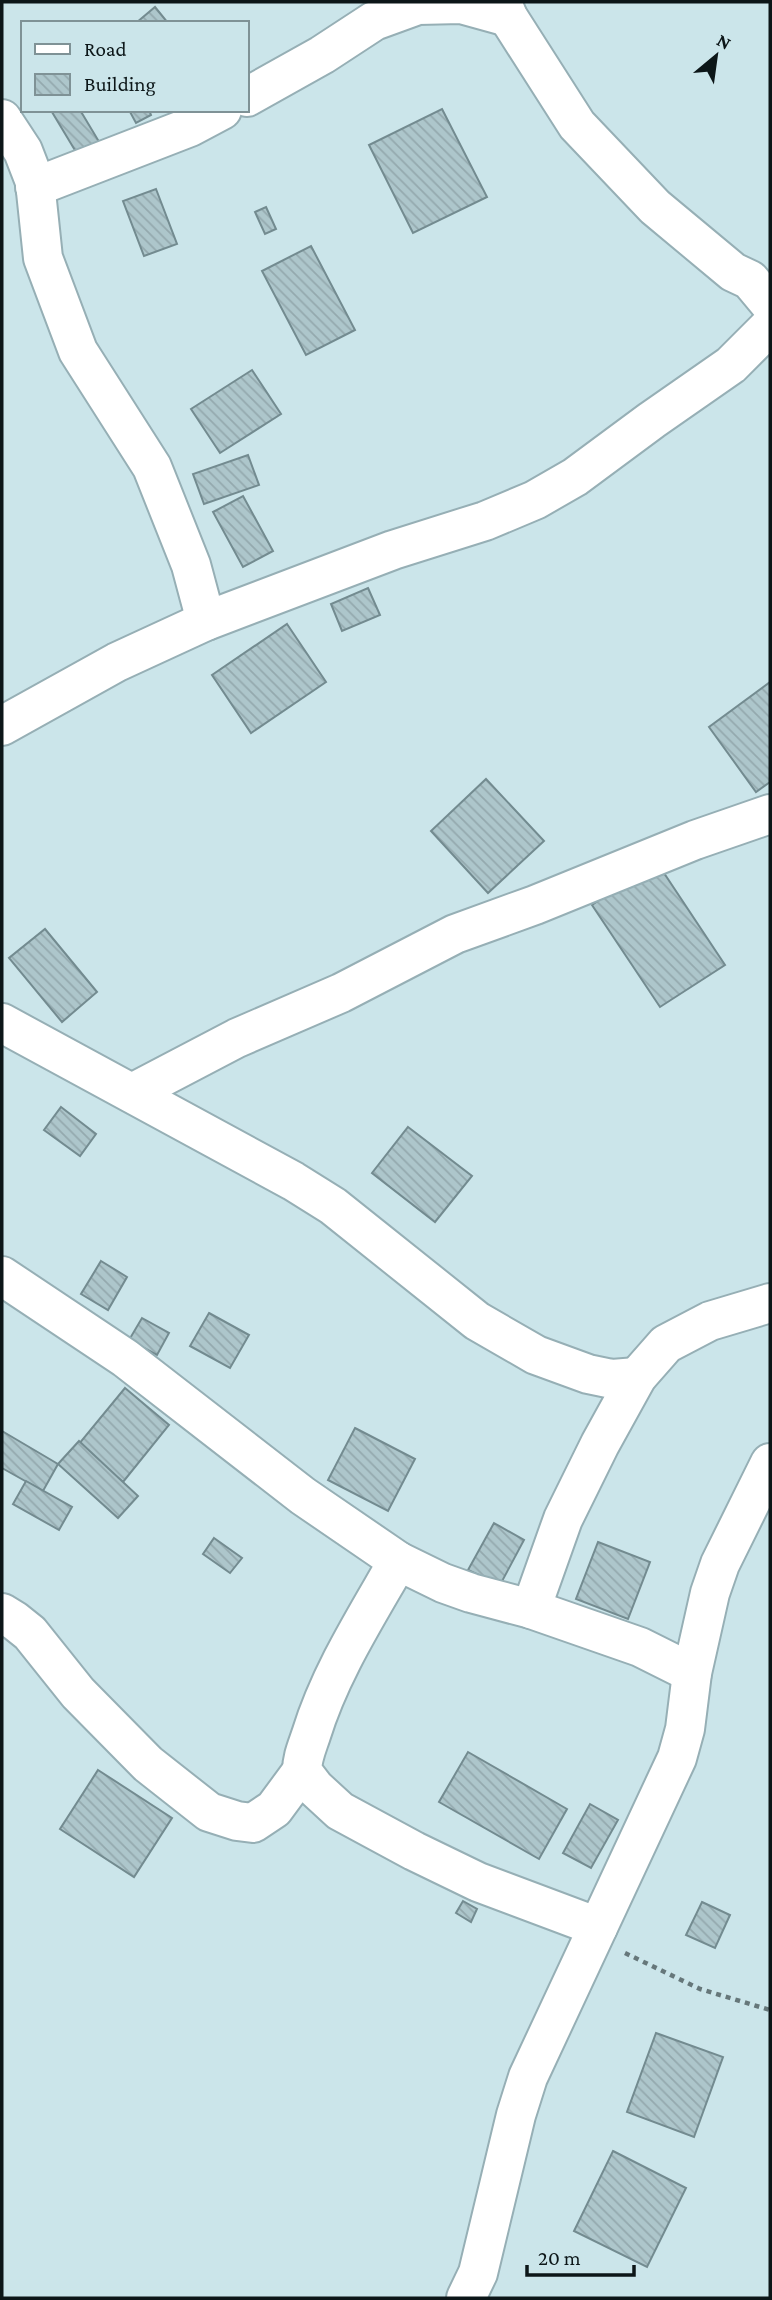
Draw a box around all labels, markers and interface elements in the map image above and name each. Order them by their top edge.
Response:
legend [21,21,248,112]
north arrow [681,21,751,91]
text: N [713,29,735,54]
text: Road [84,37,127,61]
text: Building [84,72,156,96]
scale bar [527,2234,634,2278]
text: 20 m [538,2246,581,2270]

